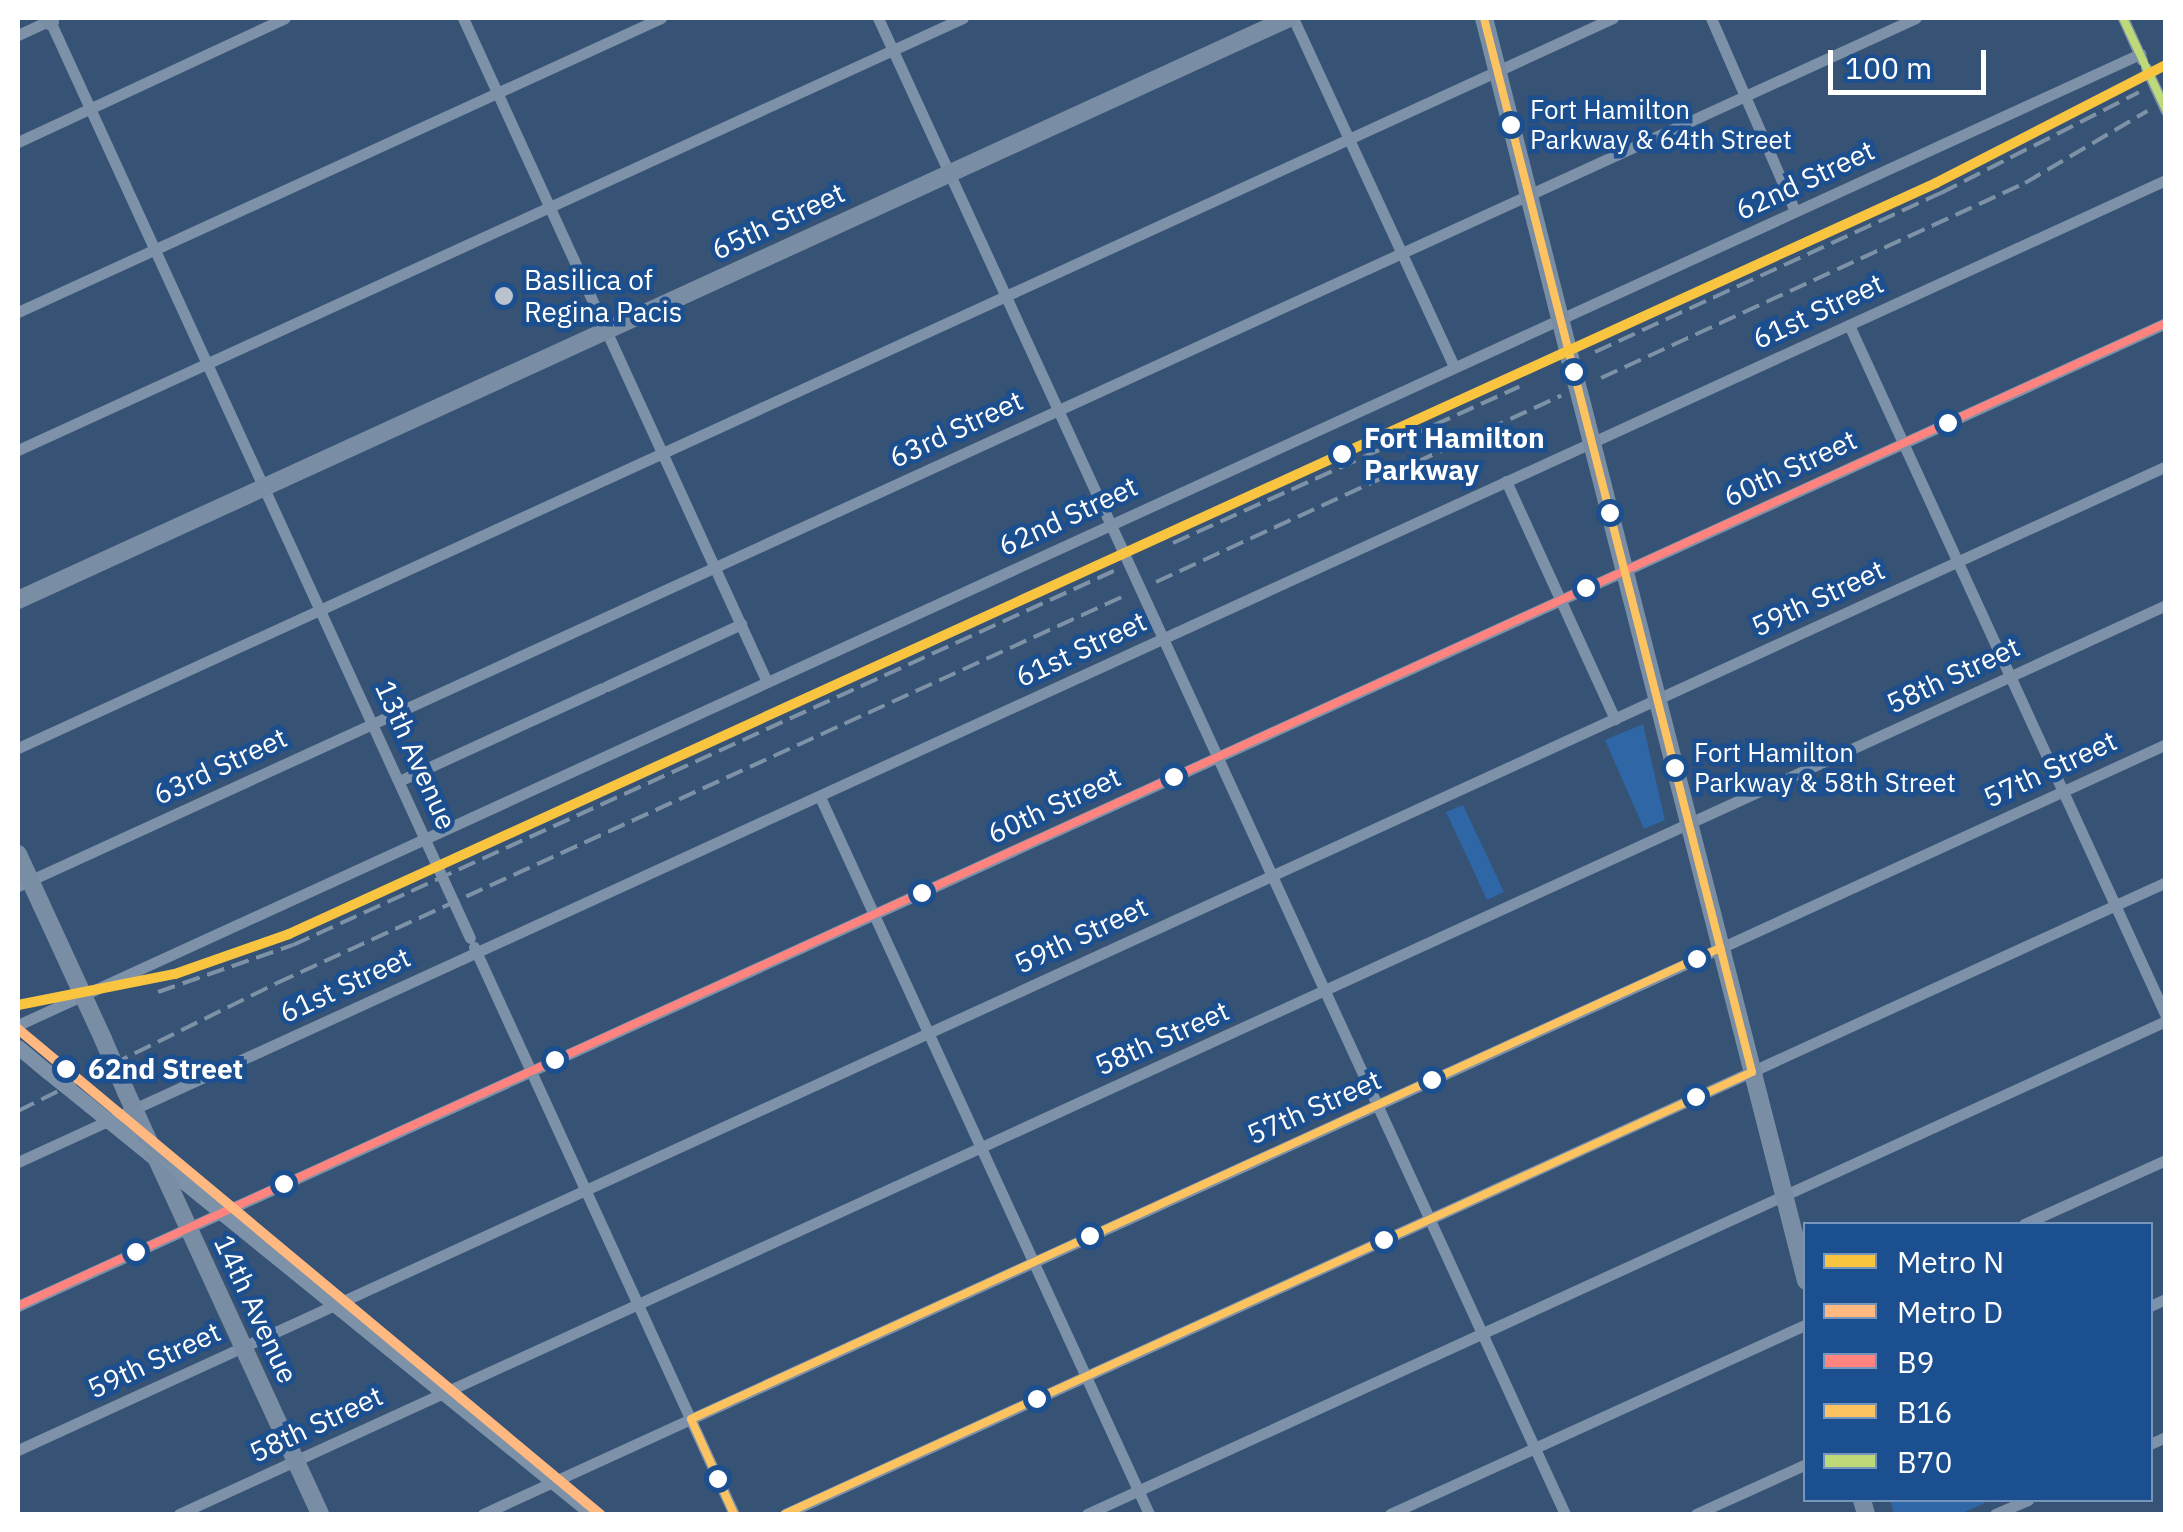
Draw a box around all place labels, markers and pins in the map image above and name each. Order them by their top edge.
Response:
place label: Fort Hamilton Parkway & 64th Street [1530,94,1792,156]
marker: Fort Hamilton Parkway & 64th Street [1501,115,1521,135]
place label: Basilica of Regina Pacis [524,263,682,329]
marker: Basilica of Regina Pacis [493,285,515,307]
unlabelled marker [1564,362,1584,382]
unlabelled marker [1938,413,1958,433]
place label: Fort Hamilton Parkway [1364,421,1545,487]
marker: Fort Hamilton Parkway [1329,441,1355,467]
unlabelled marker [1600,503,1620,523]
unlabelled marker [1576,578,1596,598]
place label: Fort Hamilton Parkway & 58th Street [1694,737,1956,798]
marker: Fort Hamilton Parkway & 58th Street [1665,758,1685,778]
unlabelled marker [1164,767,1184,787]
unlabelled marker [912,883,932,903]
unlabelled marker [1687,949,1707,969]
unlabelled marker [545,1050,565,1070]
place label: 62nd Street [88,1052,243,1086]
marker: 62nd Street [53,1056,79,1082]
unlabelled marker [1422,1070,1442,1090]
unlabelled marker [1686,1087,1706,1107]
unlabelled marker [274,1174,294,1194]
unlabelled marker [1080,1226,1100,1246]
unlabelled marker [1374,1230,1394,1250]
unlabelled marker [126,1242,146,1262]
unlabelled marker [1027,1389,1047,1409]
unlabelled marker [708,1469,728,1489]

